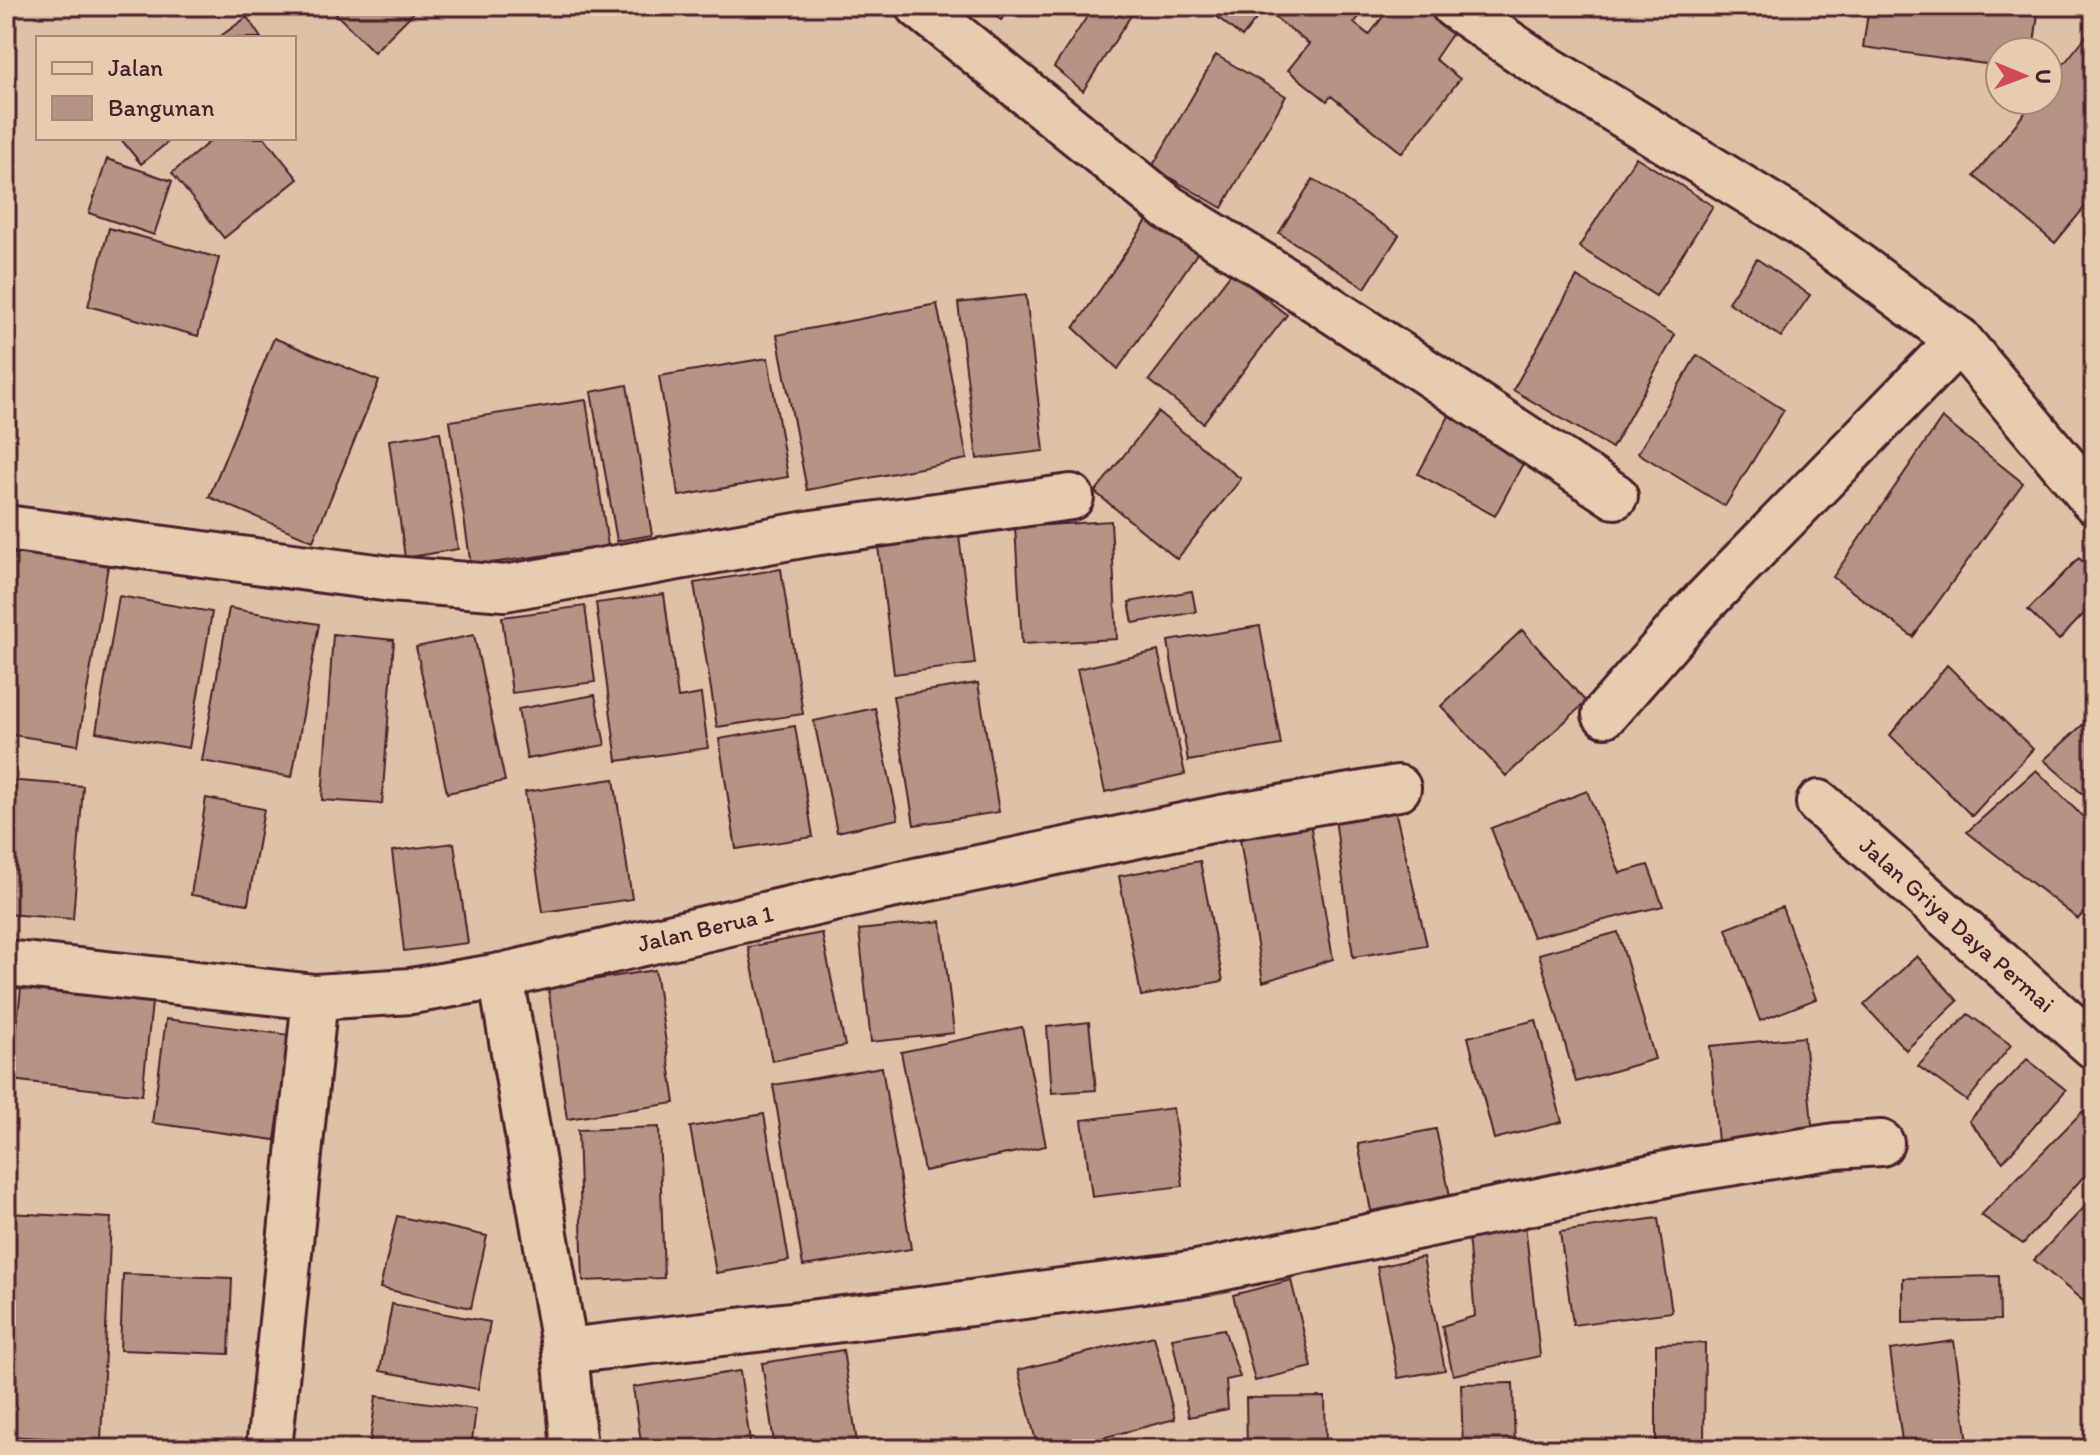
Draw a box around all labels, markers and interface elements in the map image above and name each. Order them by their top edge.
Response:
legend [36,36,296,140]
north arrow [1984,36,2064,116]
text: Jalan [108,53,163,82]
text: U [2030,69,2057,84]
text: Bangunan [108,93,215,122]
street label: Jalan Griya Daya Permai [1854,831,2061,1018]
street label: Jalan Berua 1 [634,898,776,958]

